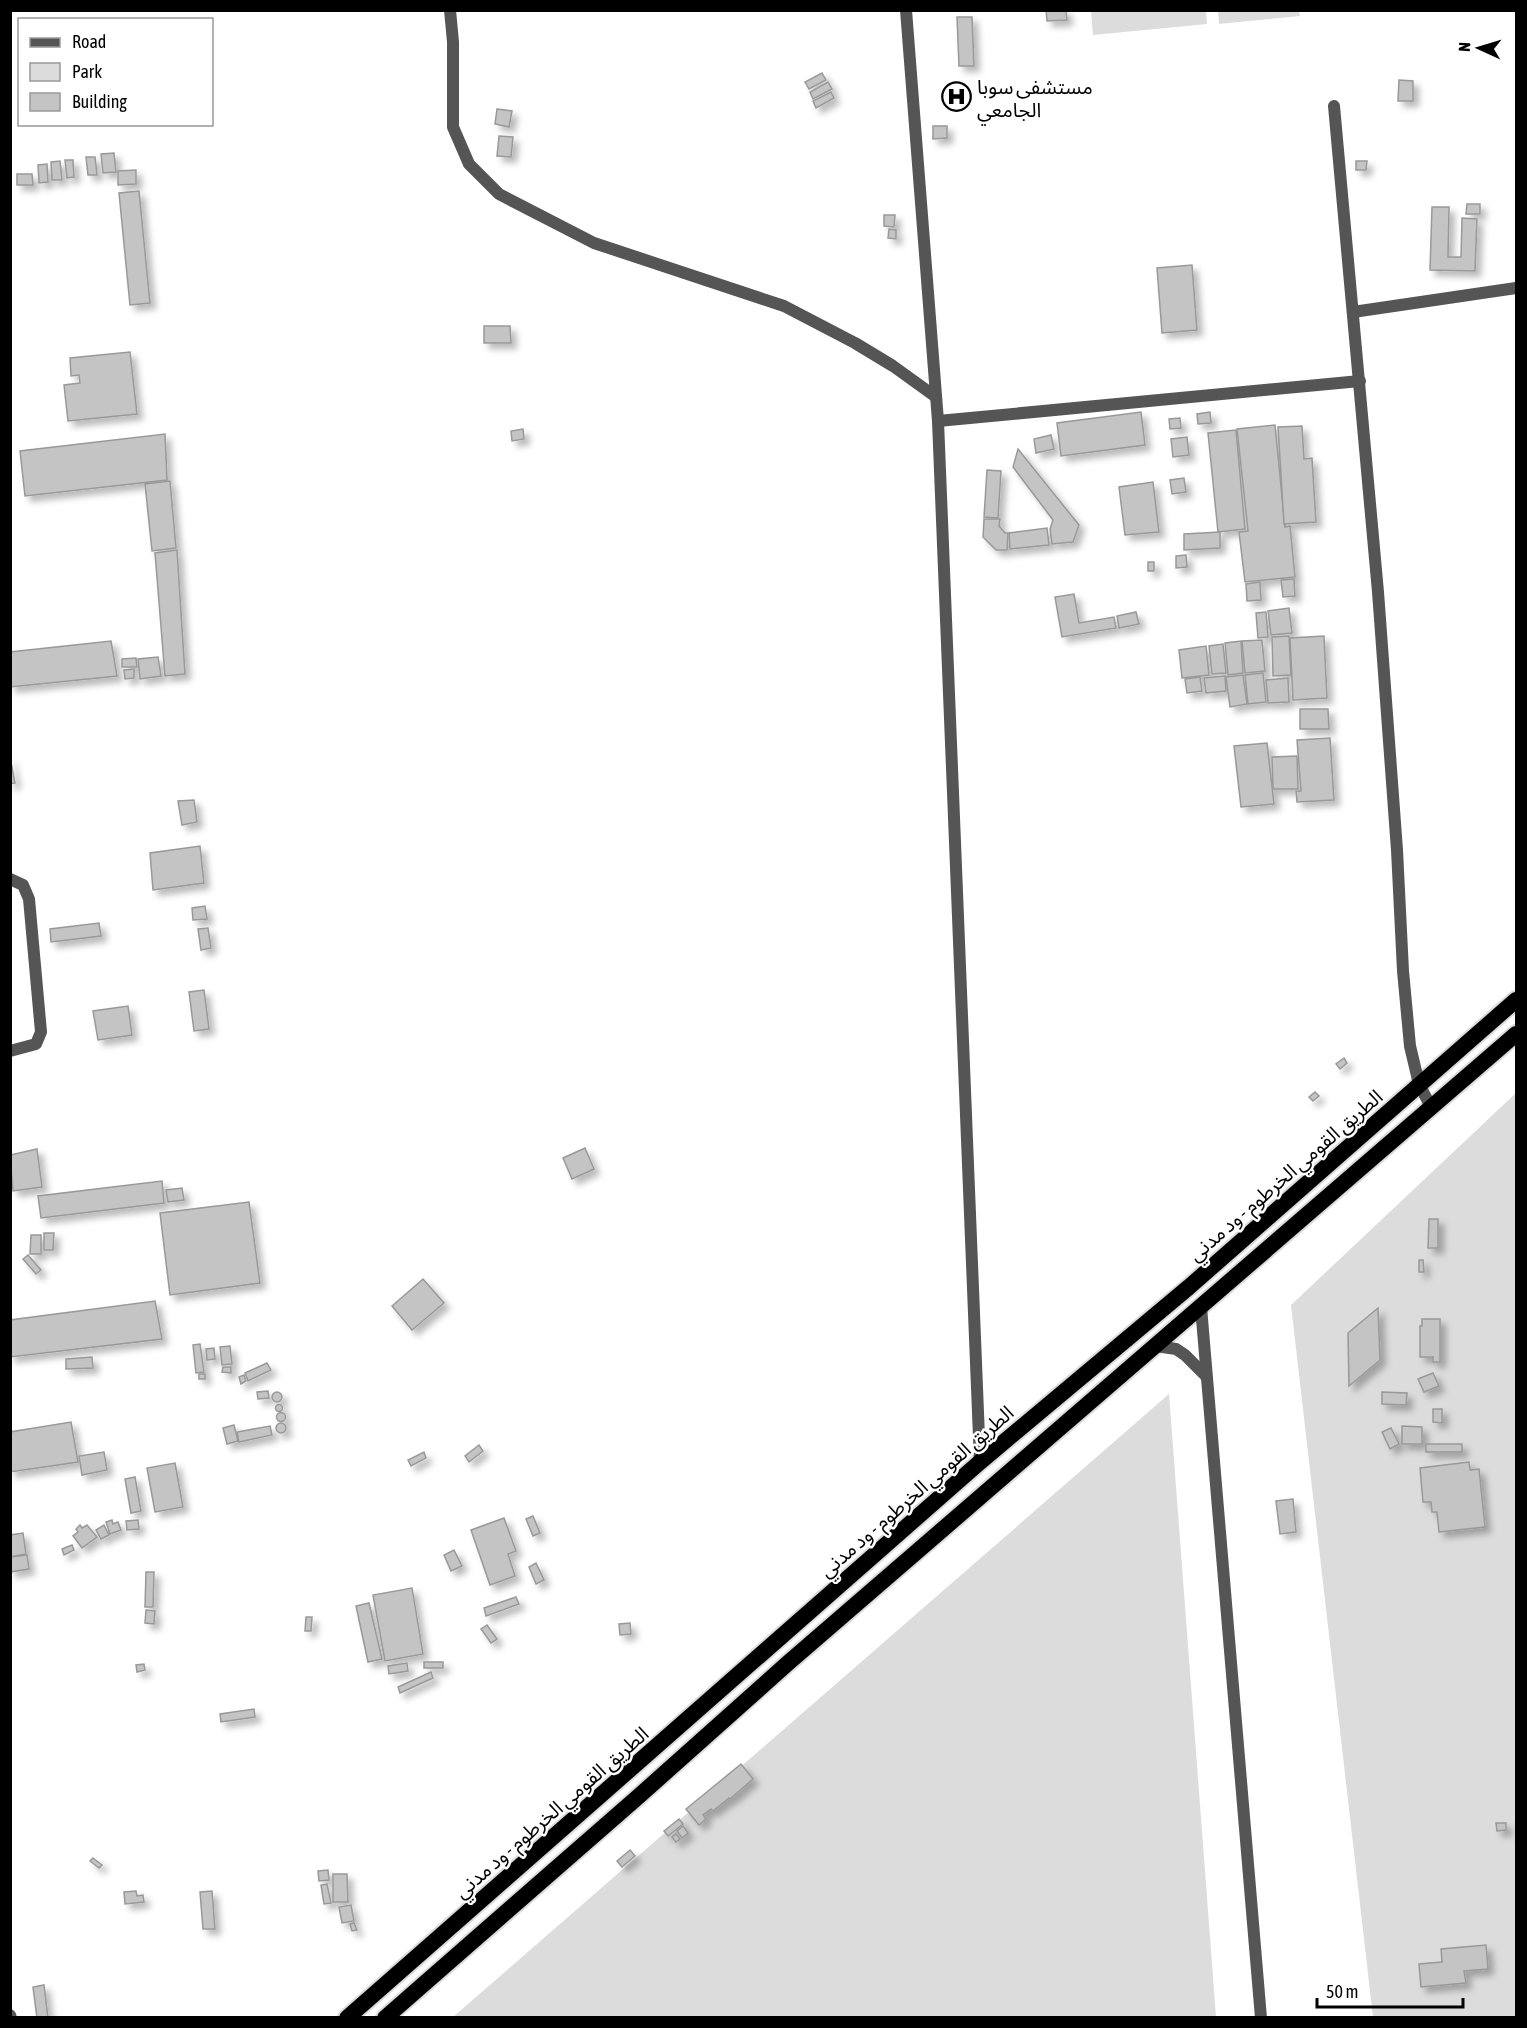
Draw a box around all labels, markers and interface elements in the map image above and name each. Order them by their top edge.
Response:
legend [18,18,213,126]
north arrow [1449,18,1509,78]
text: Road [72,31,106,52]
text: N [1455,42,1473,52]
text: Park [72,61,102,82]
place label: مستشفى سوبا الجامعي [977,75,1093,125]
hospital icon: مستشفى سوبا الجامعي [940,81,972,113]
text: Building [72,91,127,112]
street label: الطريق القومي الخرطوم - ود مدني [1183,1085,1390,1269]
street label: الطريق القومي الخرطوم - ود مدني [814,1401,1021,1585]
street label: الطريق القومي الخرطوم - ود مدني [449,1722,656,1906]
scale bar [1317,1971,1462,2009]
text: 50 m [1326,1981,1358,2002]

